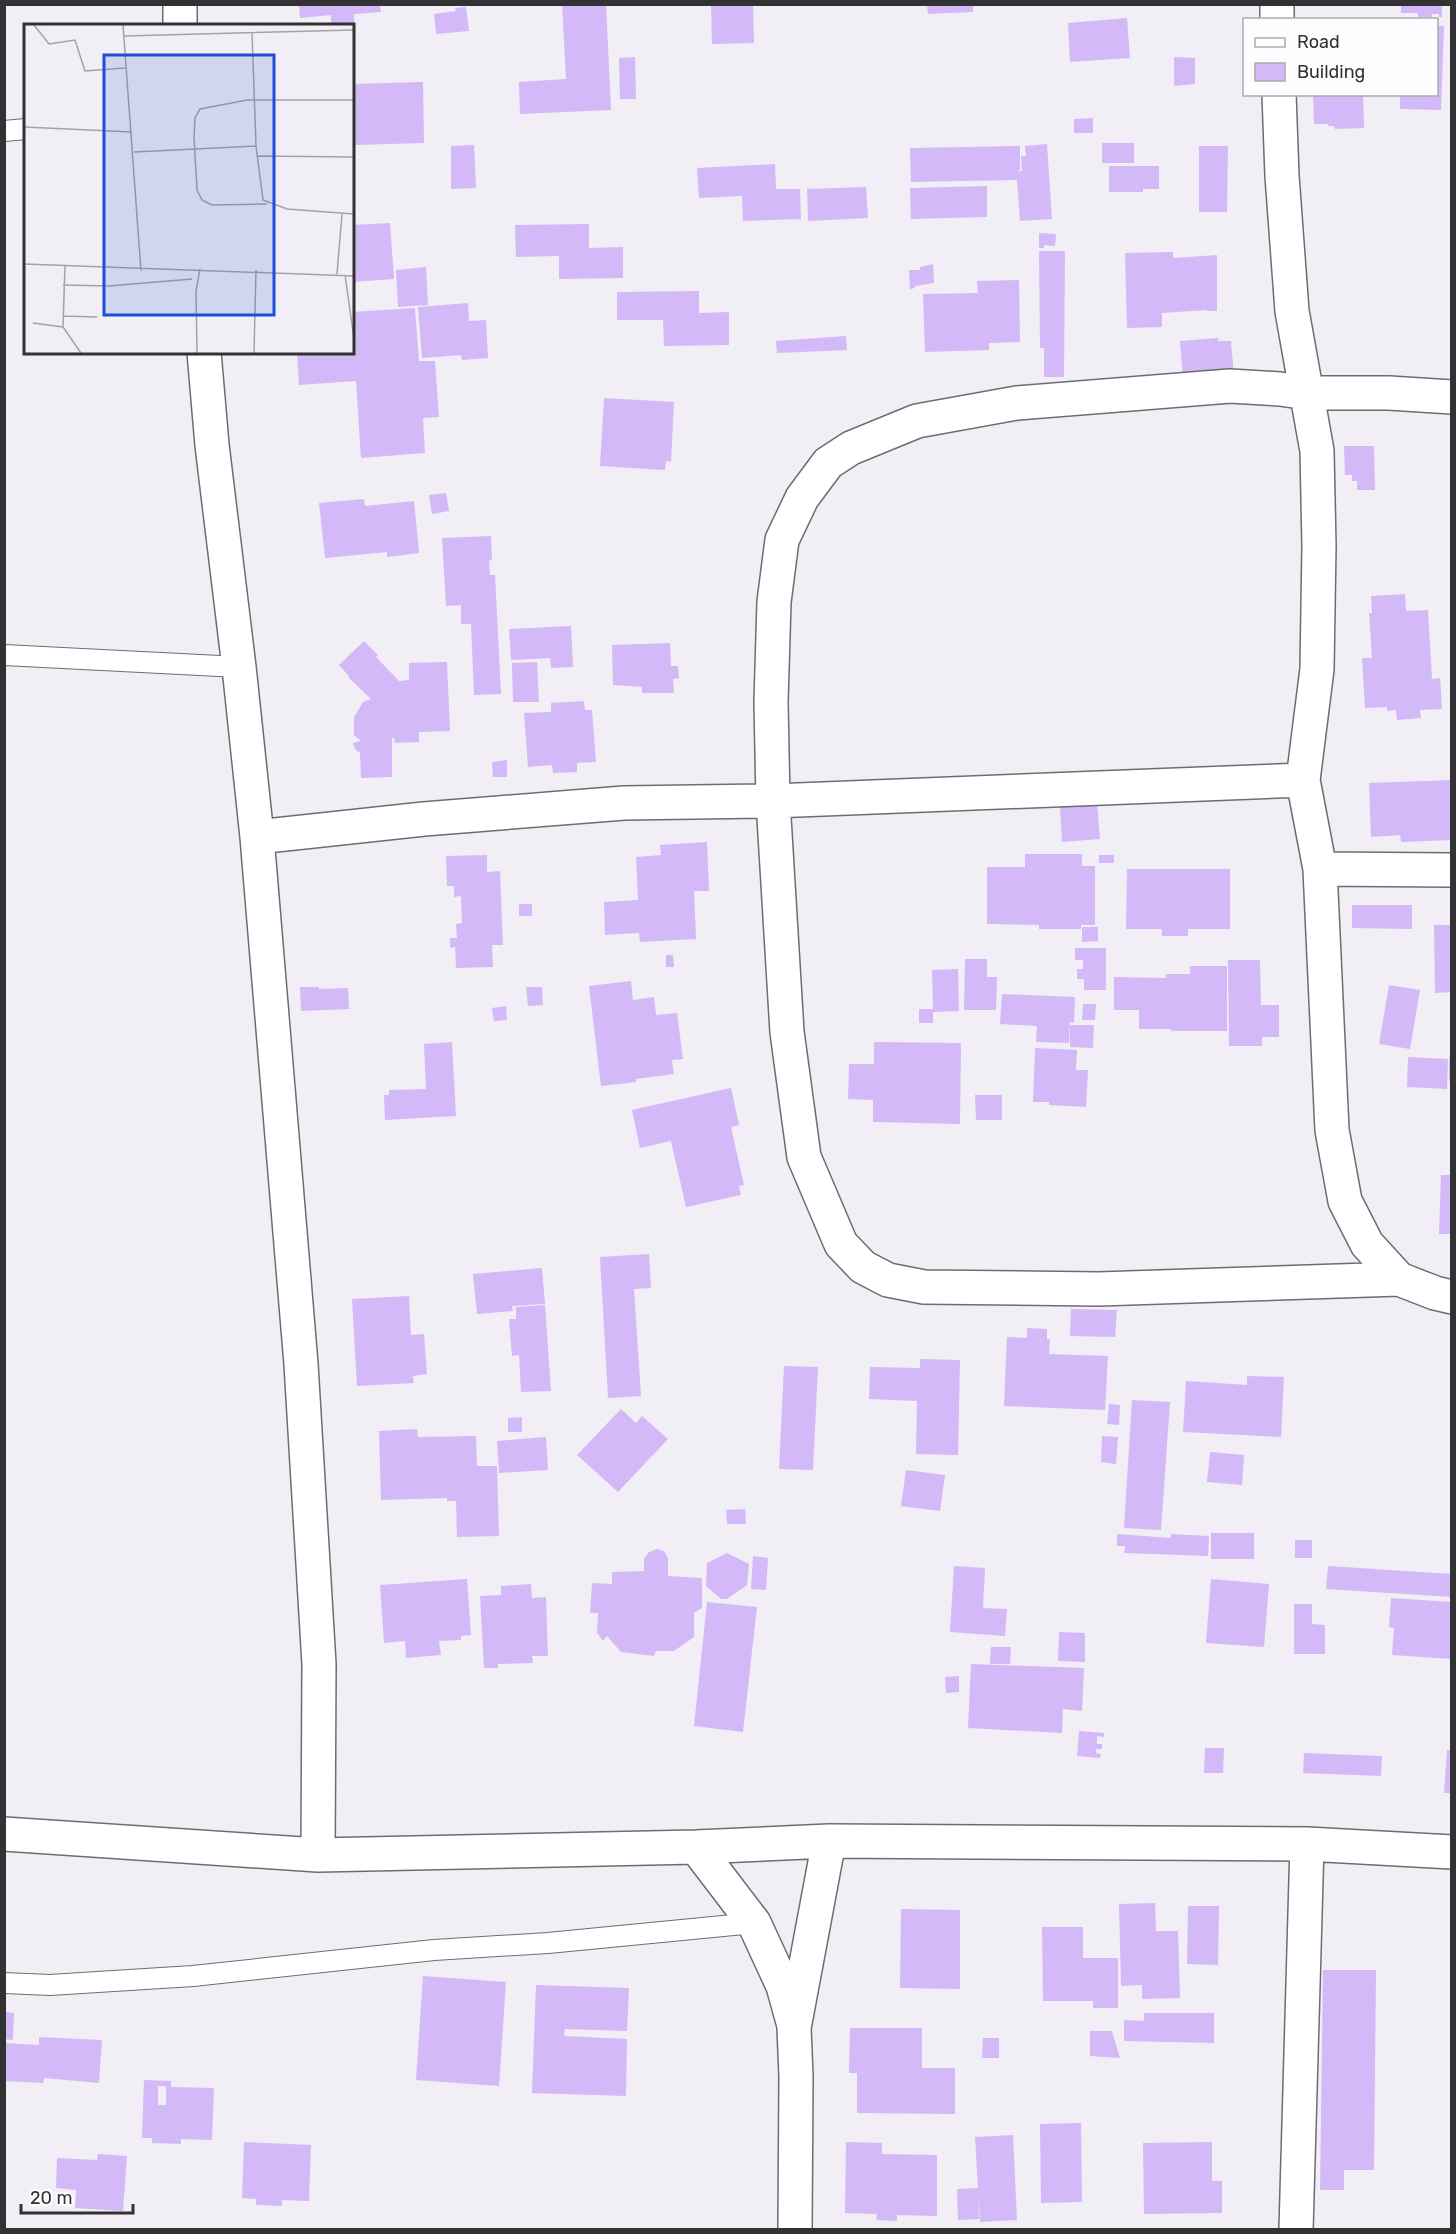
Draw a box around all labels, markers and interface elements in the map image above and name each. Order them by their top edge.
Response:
legend [1243,18,1438,96]
inset map [24,24,354,354]
text: Road [1297,31,1340,53]
text: Building [1297,61,1365,83]
scale bar [21,2177,134,2215]
text: 20 m [30,2187,72,2209]

